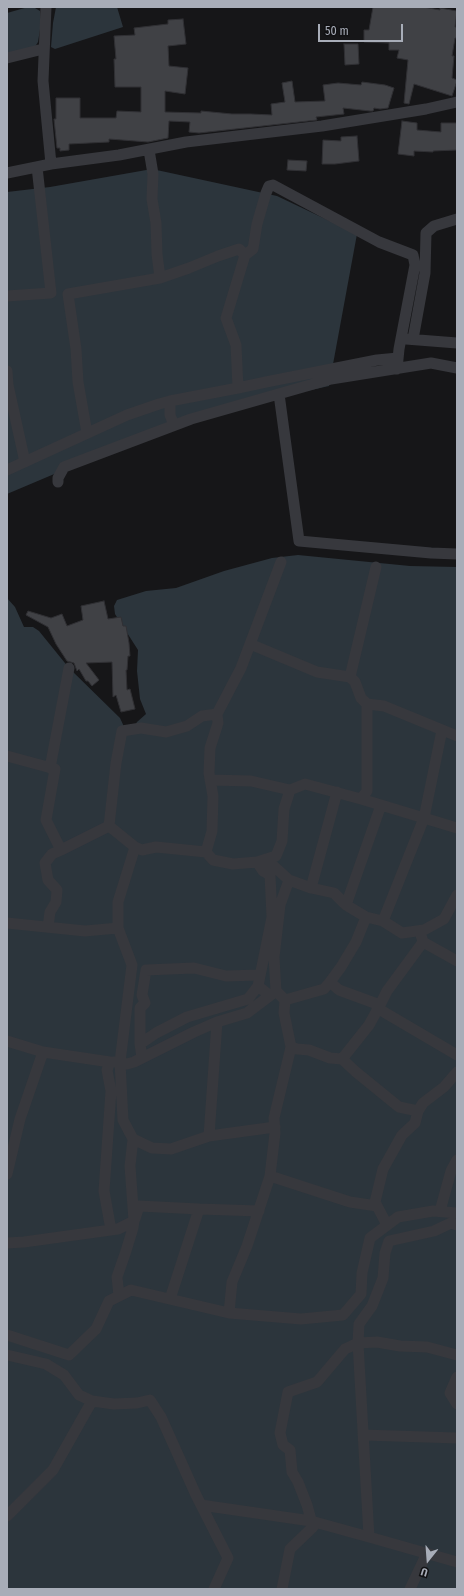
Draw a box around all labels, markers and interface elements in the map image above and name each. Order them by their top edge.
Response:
scale bar [320,16,405,42]
text: 50 m [325,24,349,38]
north arrow [408,1540,448,1580]
text: U [419,1565,429,1579]

